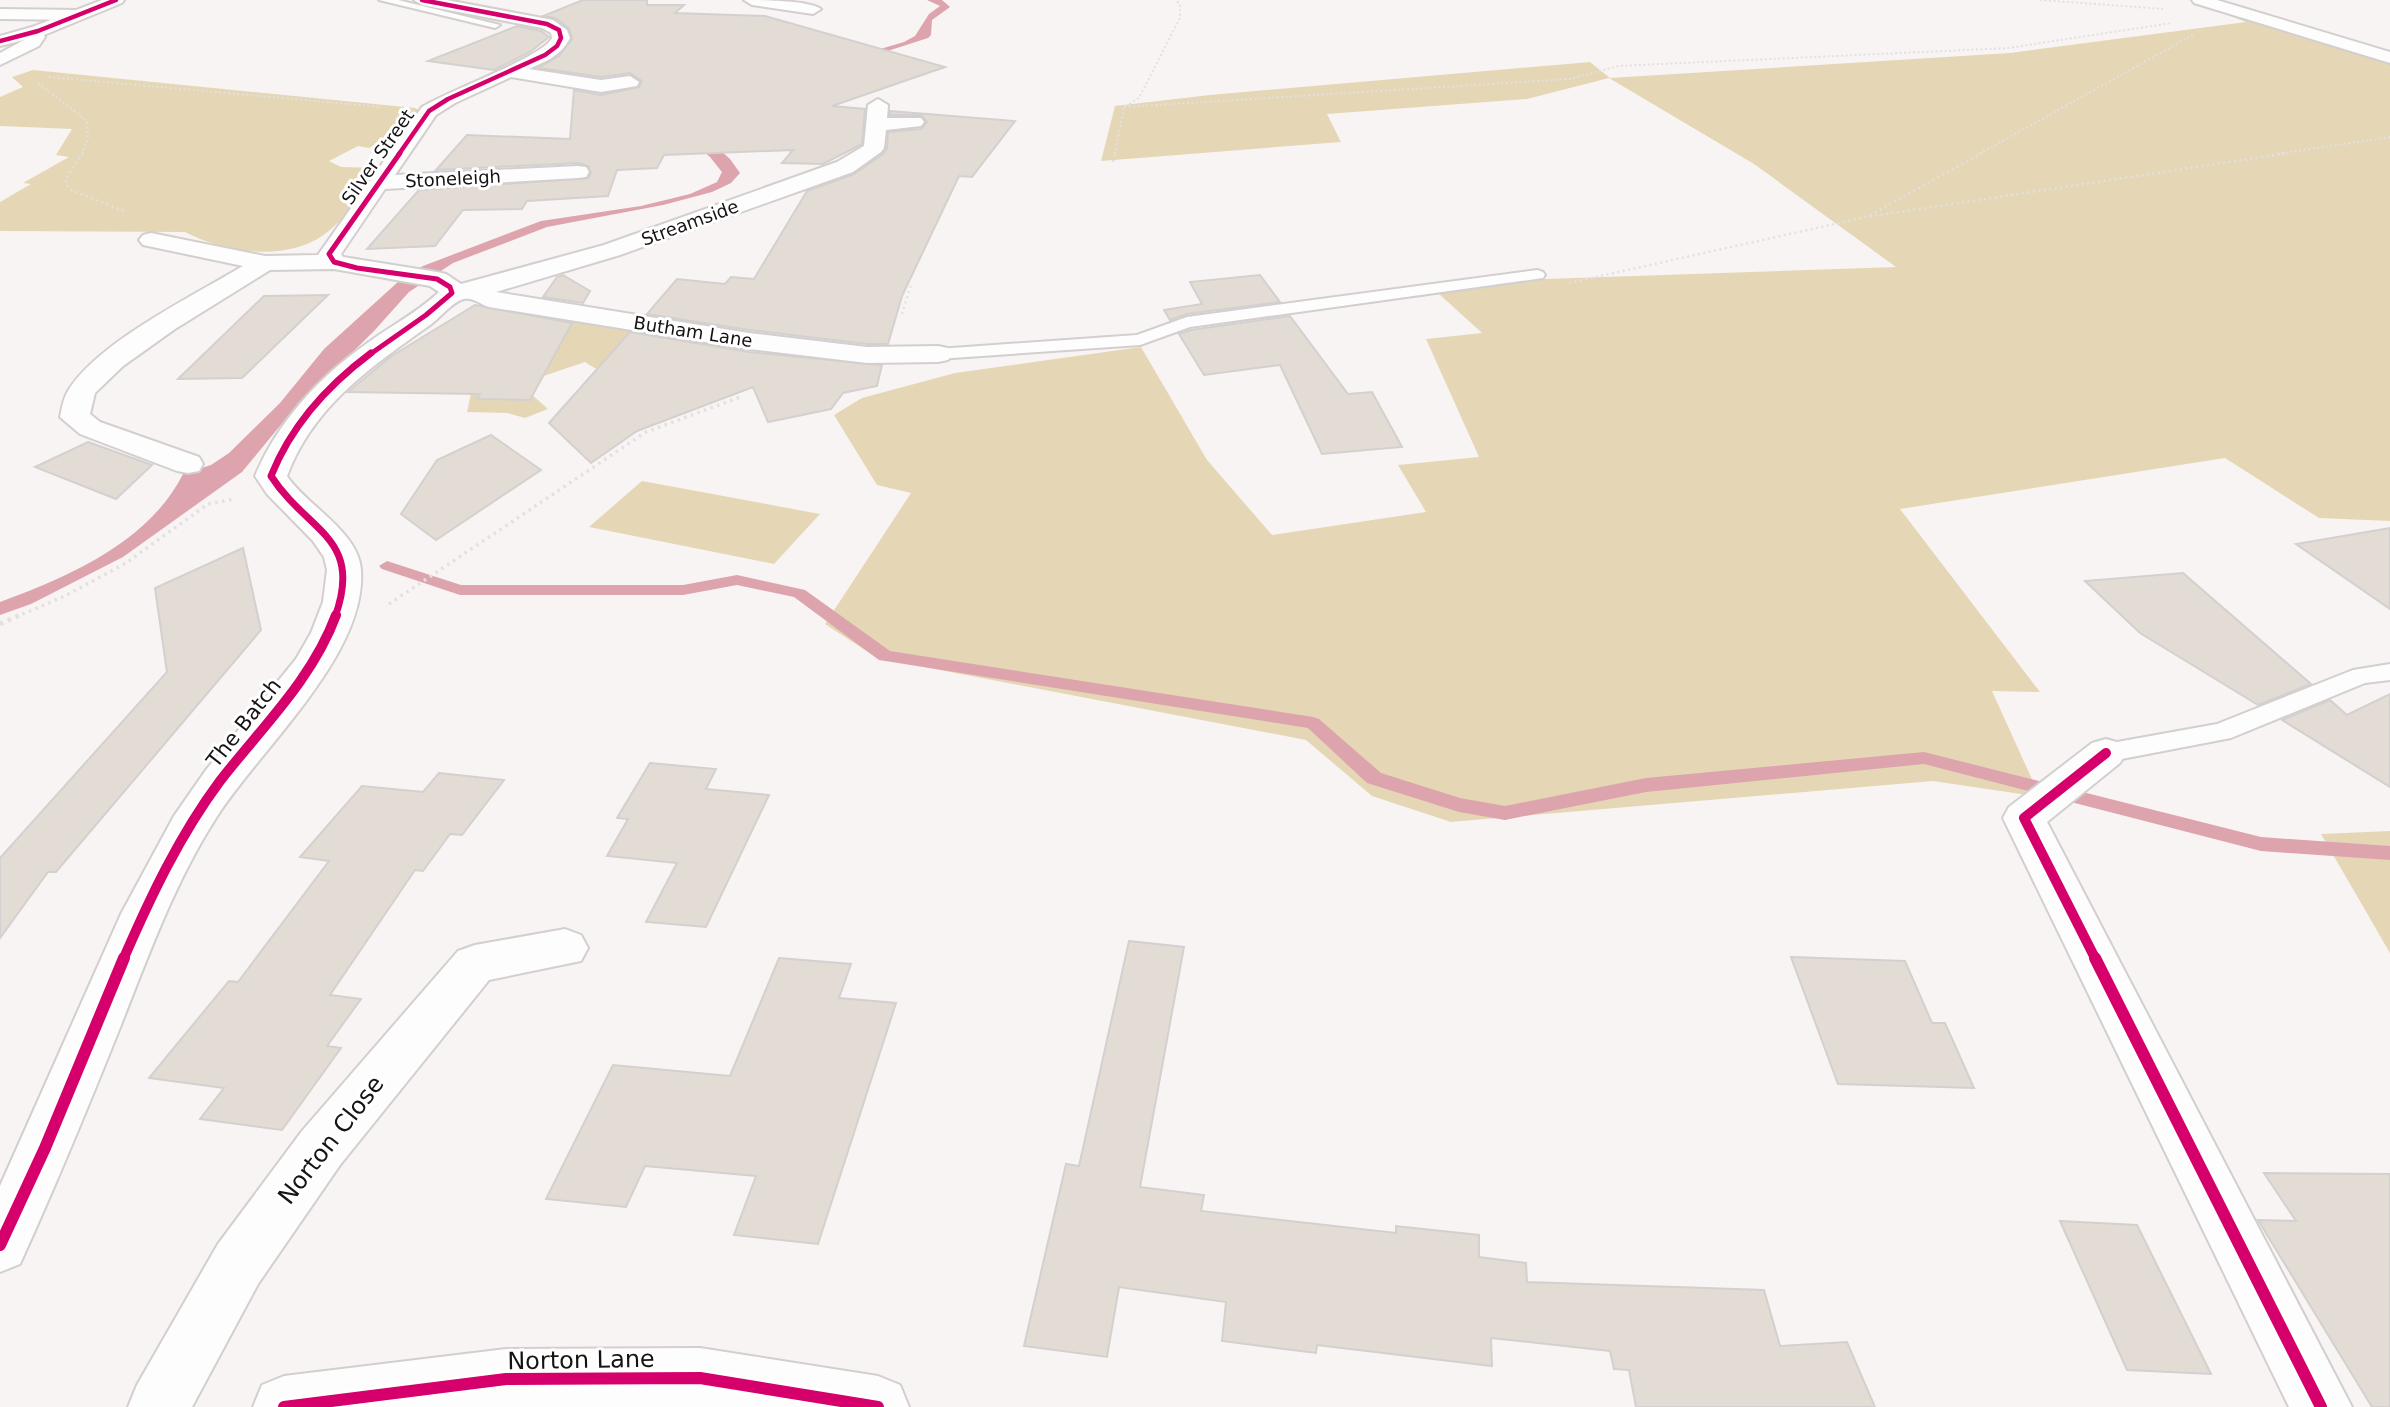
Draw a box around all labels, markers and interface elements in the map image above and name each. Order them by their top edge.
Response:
street label: Silver Street [337,105,418,208]
street label: Stoneleigh [405,166,501,191]
street label: Streamside [638,195,741,250]
street label: Butham Lane [632,312,754,351]
street label: The Batch [201,674,286,773]
street label: Norton Close [272,1070,390,1210]
street label: Norton Lane [507,1345,655,1375]

